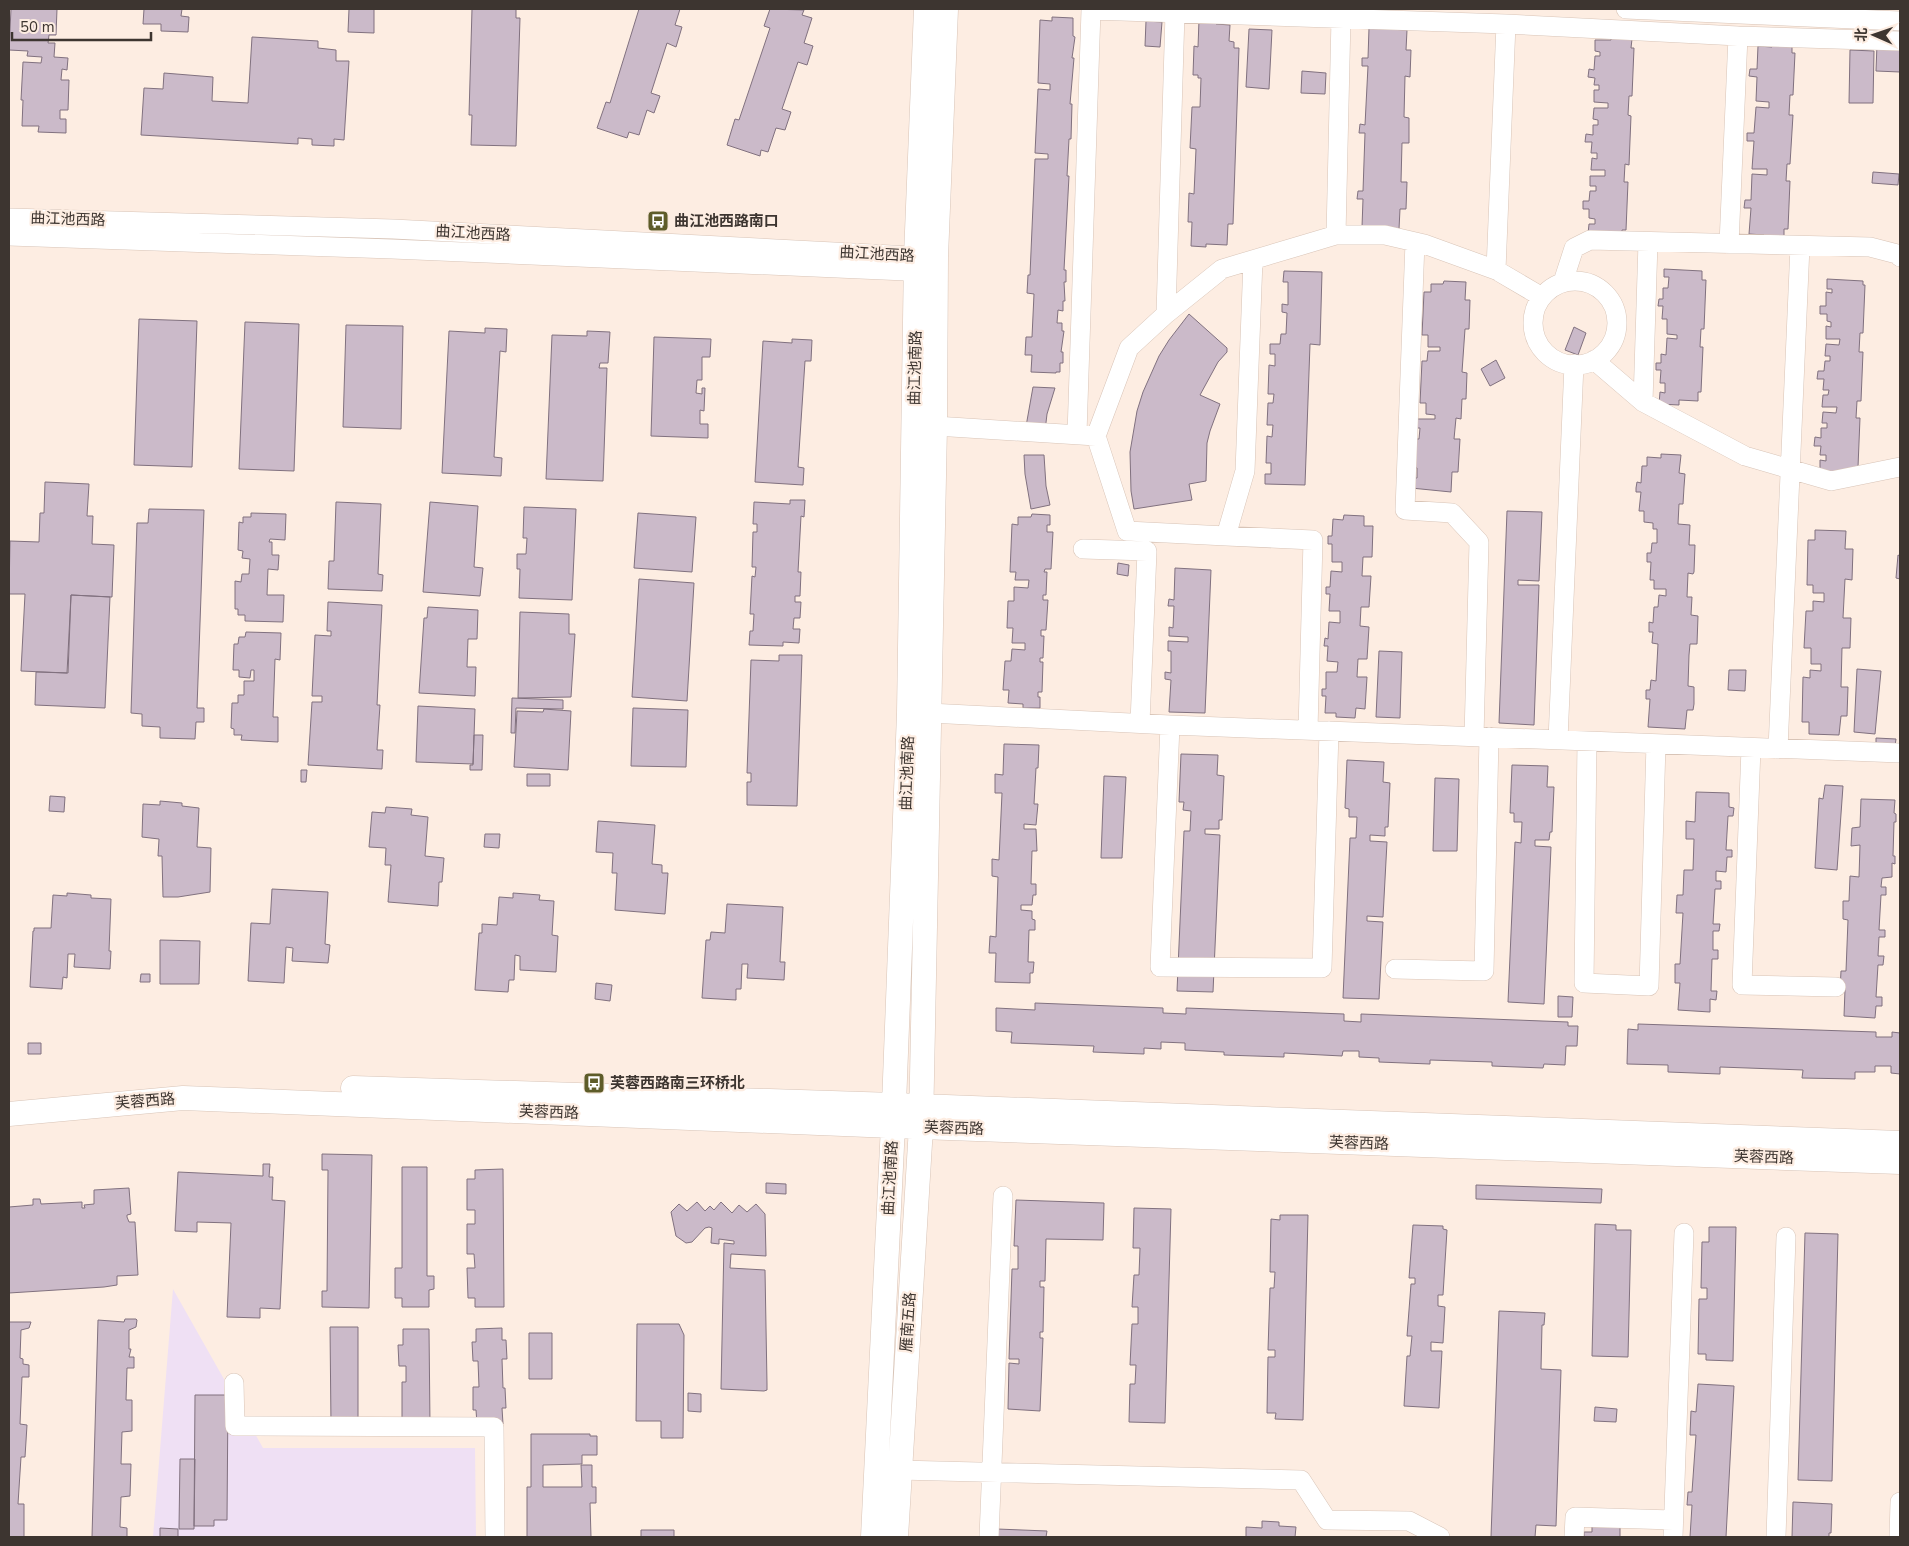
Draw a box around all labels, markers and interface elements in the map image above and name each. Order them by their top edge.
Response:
scale bar [12,10,151,42]
north arrow [1849,10,1899,60]
text: 50 m [20,17,55,37]
text: 北 [1852,27,1871,42]
street label: 曲江池西路 [30,208,106,230]
bus stop icon: 曲江池西路南口 [646,209,670,233]
place label: 曲江池西路南口 [674,211,779,231]
street label: 曲江池西路 [435,221,511,245]
street label: 曲江池西路 [839,242,915,266]
street label: 曲江池南路 [904,330,926,406]
street label: 曲江池南路 [896,735,918,811]
bus stop icon: 芙蓉西路南三环桥北 [582,1071,606,1095]
place label: 芙蓉西路南三环桥北 [610,1073,745,1093]
street label: 芙蓉西路 [114,1088,176,1114]
street label: 芙蓉西路 [519,1101,579,1123]
street label: 芙蓉西路 [924,1117,984,1139]
street label: 芙蓉西路 [1329,1132,1389,1154]
street label: 曲江池南路 [878,1140,902,1216]
street label: 芙蓉西路 [1734,1146,1794,1168]
street label: 雁南五路 [896,1291,920,1353]

